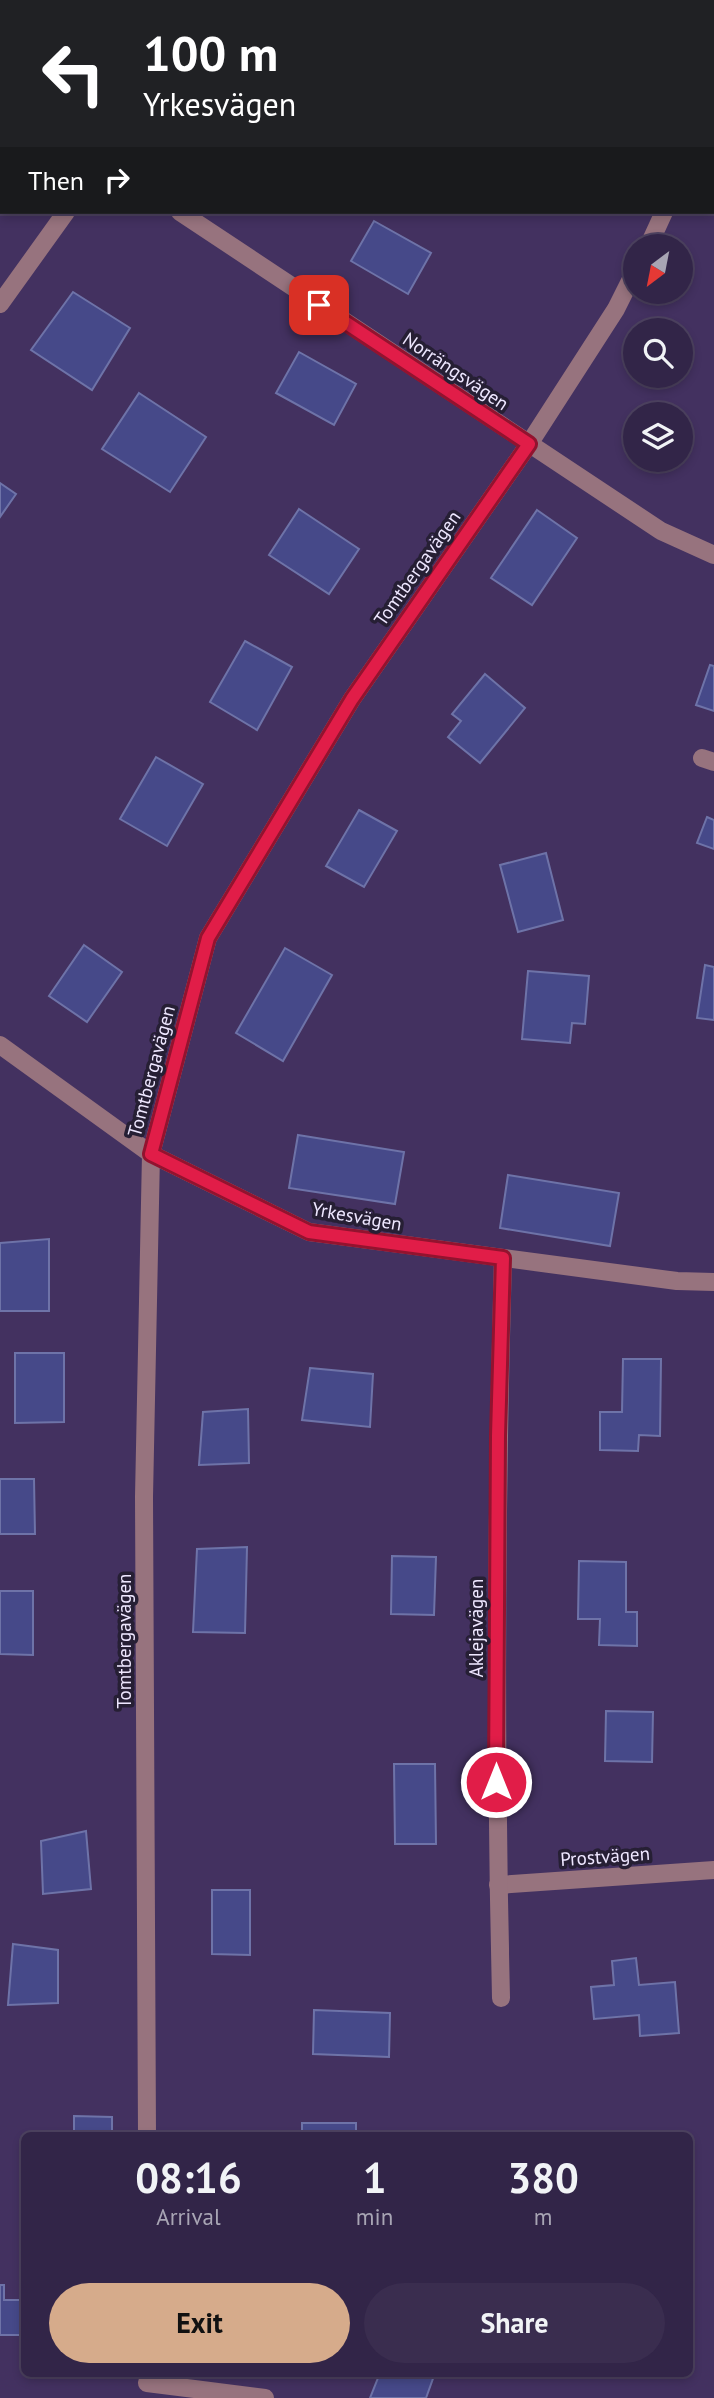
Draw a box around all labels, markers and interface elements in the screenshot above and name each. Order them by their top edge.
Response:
text: 100 m [143,21,278,85]
icon: left [28,28,119,119]
text: Yrkesvägen [143,83,296,125]
icon: right [98,161,136,199]
text: Then [28,164,84,197]
north arrow [623,234,693,304]
map controls [623,234,693,472]
pin [289,275,349,335]
icon: arrive [300,286,338,324]
button: search [623,318,693,388]
street label: Norrängsvägen [398,327,514,415]
button: layers [623,402,693,472]
street label: Tomtbergavägen [368,506,466,630]
street label: Tomtbergavägen [122,1003,180,1139]
street label: Yrkesvägen [310,1196,404,1236]
street label: Tomtbergavägen [112,1574,136,1709]
street label: Aklejavägen [464,1579,488,1677]
position arrow [459,1745,533,1819]
street label: Prostvägen [559,1841,651,1871]
text: 08:16 [135,2150,242,2205]
text: 1 [363,2150,386,2205]
text: 380 [507,2150,579,2205]
text: Arrival [156,2202,221,2231]
text: min [356,2202,393,2231]
text: m [534,2202,552,2231]
button: Exit [49,2283,350,2363]
button: Share [364,2283,665,2363]

